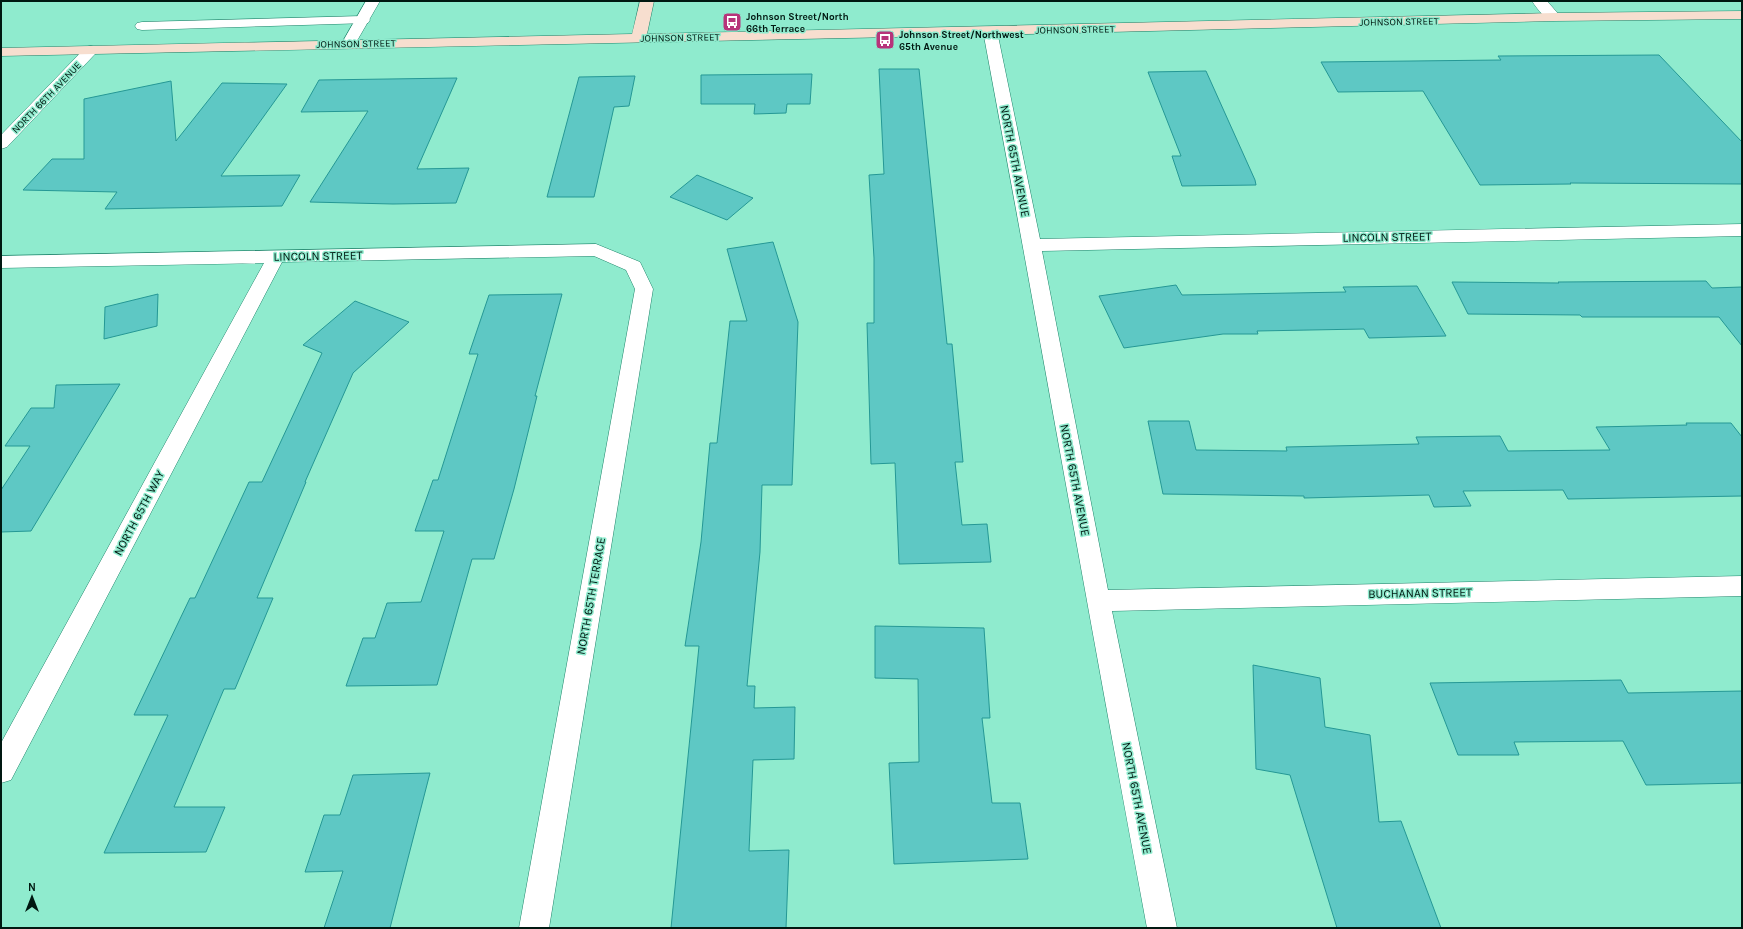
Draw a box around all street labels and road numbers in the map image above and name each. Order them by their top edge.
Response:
street label: JOHNSON STREET [1359,15,1439,29]
street label: JOHNSON STREET [1035,23,1115,37]
street label: JOHNSON STREET [640,31,720,45]
street label: JOHNSON STREET [316,37,396,51]
street label: NORTH 66TH AVENUE [10,59,84,136]
street label: NORTH 65TH AVENUE [997,104,1033,218]
street label: LINCOLN STREET [1342,229,1432,245]
street label: LINCOLN STREET [273,248,363,264]
street label: NORTH 65TH AVENUE [1057,423,1093,537]
street label: NORTH 65TH WAY [111,468,167,558]
street label: NORTH 65TH TERRACE [574,536,608,656]
street label: BUCHANAN STREET [1368,585,1472,601]
street label: NORTH 65TH AVENUE [1119,741,1155,855]

